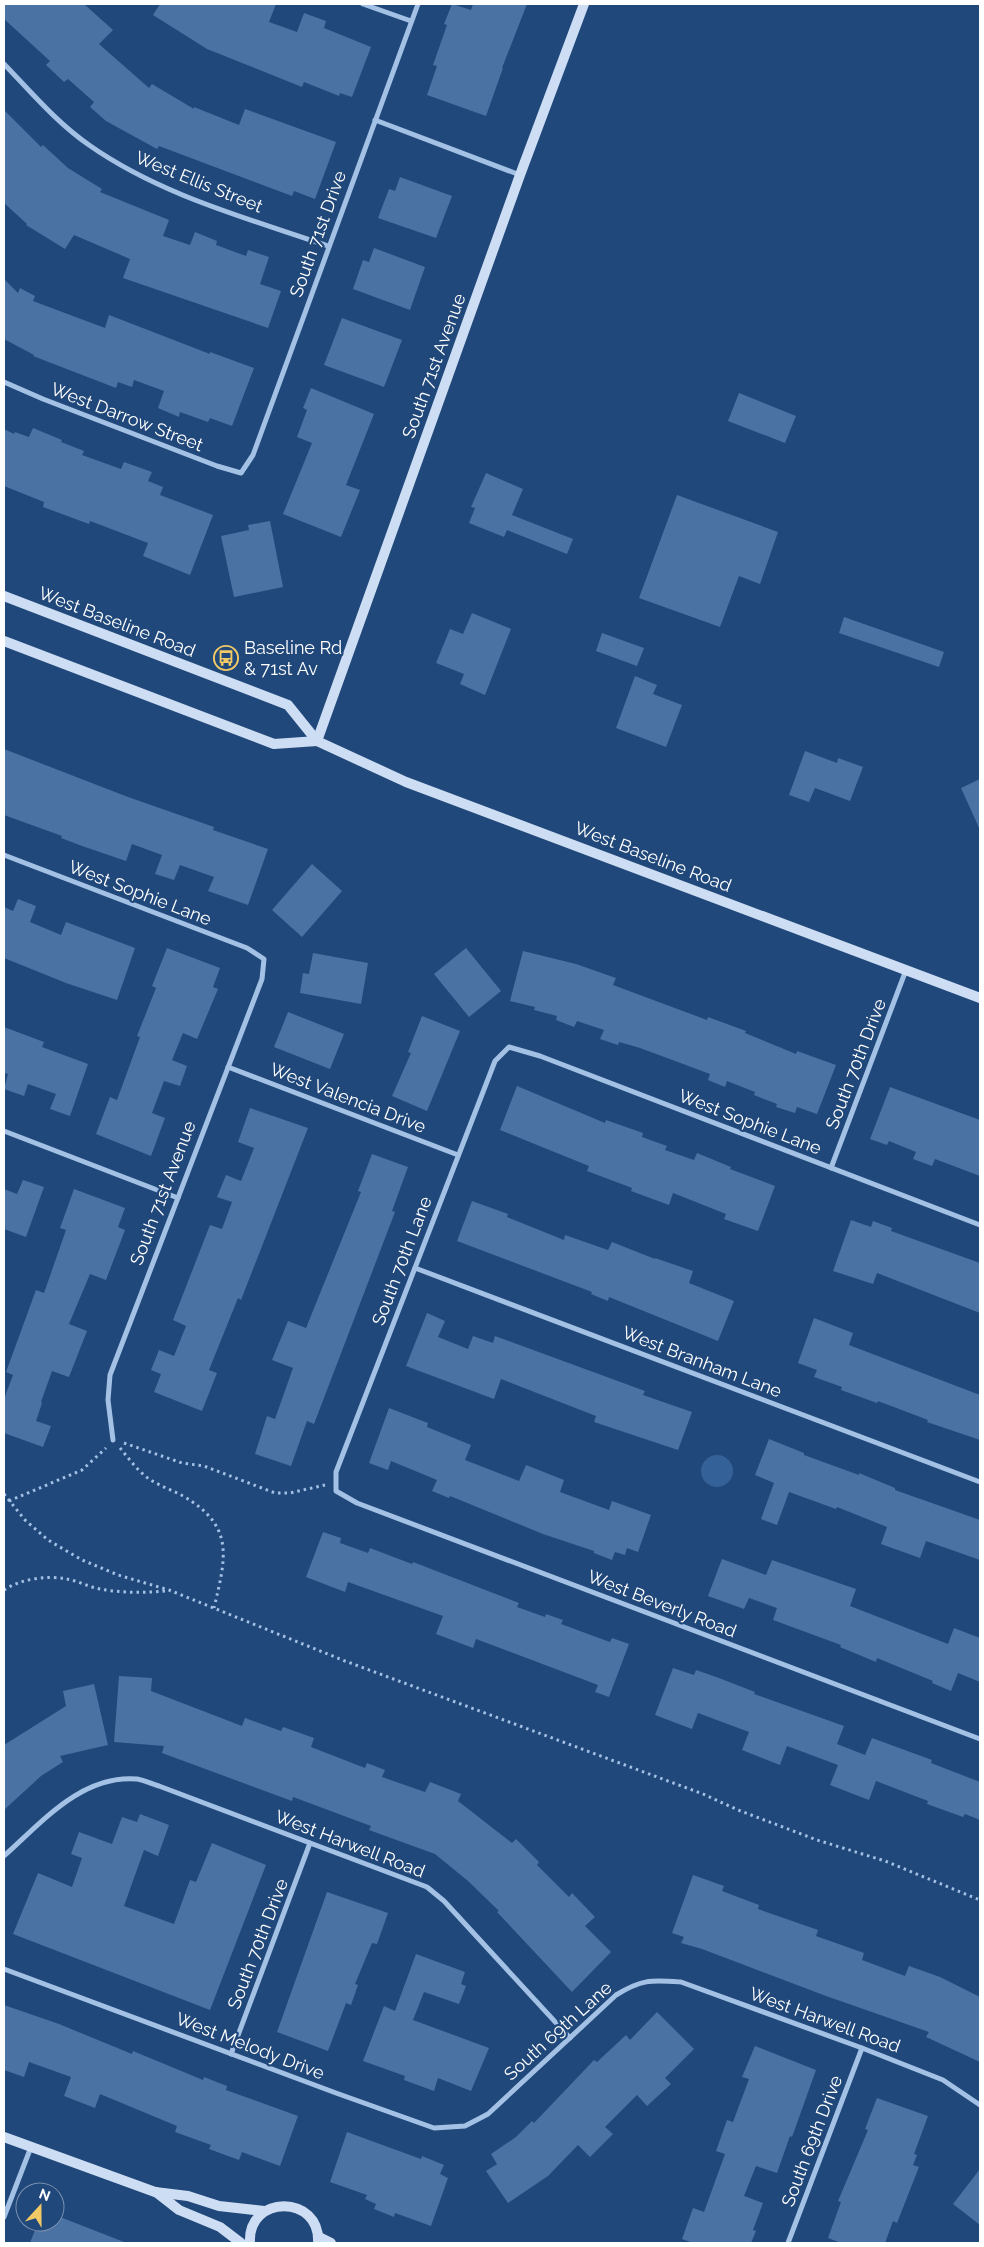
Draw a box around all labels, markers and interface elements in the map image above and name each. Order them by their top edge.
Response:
street label: West Ellis Street [132,146,266,217]
street label: South 71st Drive [285,167,350,300]
street label: South 71st Avenue [398,290,470,441]
street label: West Darrow Street [48,378,206,455]
street label: West Baseline Road [36,582,199,661]
place label: Baseline Rd & 71st Av [244,637,342,679]
bus stop icon: Baseline Rd & 71st Av [213,645,239,671]
street label: West Baseline Road [572,817,735,896]
street label: West Sophie Lane [66,856,215,930]
street label: South 70th Drive [821,995,890,1132]
street label: West Valencia Drive [267,1058,429,1137]
street label: West Sophie Lane [676,1085,825,1159]
street label: South 71st Avenue [125,1117,200,1268]
street label: South 70th Lane [367,1193,436,1328]
street label: West Branham Lane [620,1321,785,1402]
street label: West Beverly Road [585,1565,740,1642]
street label: West Harwell Road [272,1805,428,1882]
street label: South 70th Drive [223,1875,292,2012]
street label: South 69th Lane [500,1977,616,2084]
street label: West Harwell Road [747,1983,903,2057]
street label: West Melody Drive [173,2008,328,2084]
street label: South 69th Drive [777,2072,846,2209]
north arrow [15,2182,65,2232]
text: N [37,2185,53,2204]

